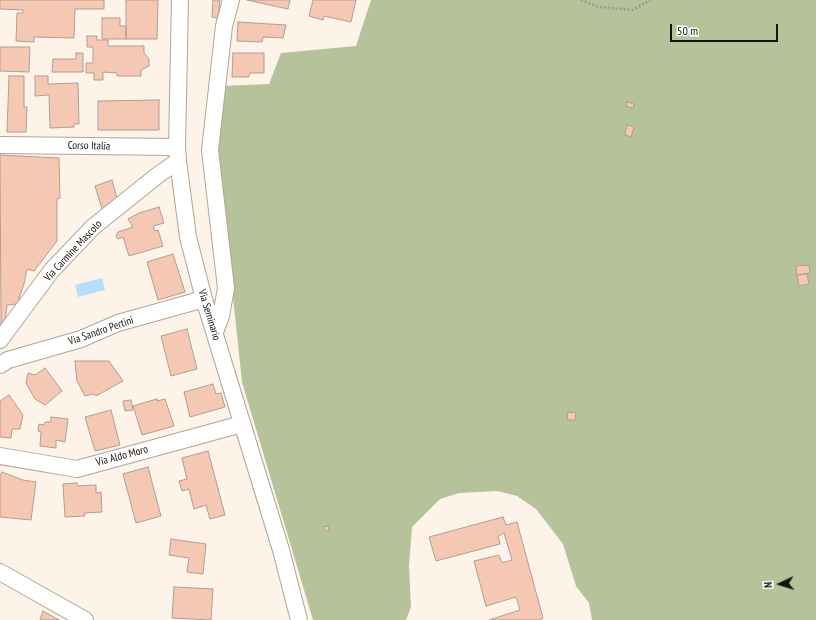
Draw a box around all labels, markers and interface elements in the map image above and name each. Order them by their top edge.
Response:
scale bar [672,16,780,42]
text: 50 m [677,23,698,38]
street label: Corso Italia [68,139,110,153]
street label: Via Carmine Mascolo [41,218,105,284]
street label: Via Seminario [195,288,223,342]
street label: Via Sandro Pertini [67,314,135,348]
street label: Via Aldo Moro [95,443,149,469]
north arrow [760,564,800,604]
text: N [761,581,775,588]

